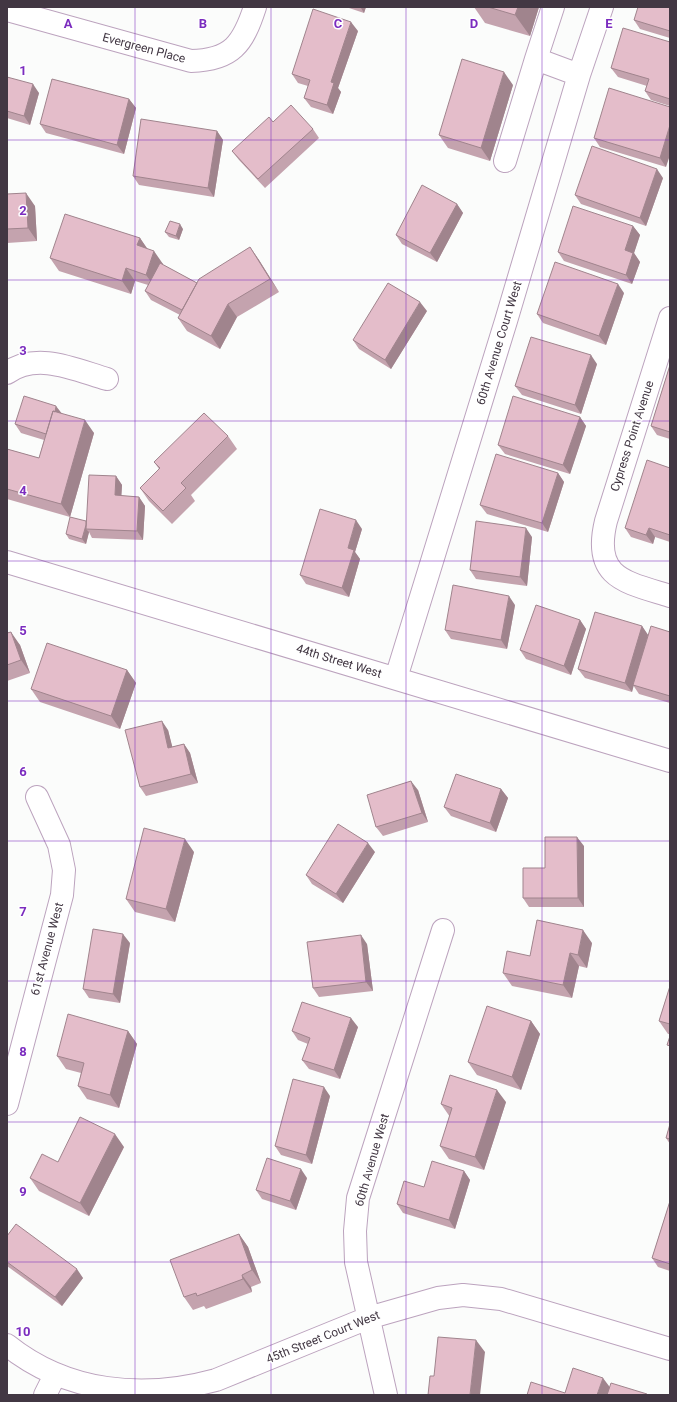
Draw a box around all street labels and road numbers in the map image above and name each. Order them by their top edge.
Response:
street label: Evergreen Place [101,30,187,66]
street label: 60th Avenue Court West [473,279,525,407]
street label: Cypress Point Avenue [607,379,657,493]
street label: 44th Street West [295,641,383,681]
street label: 61st Avenue West [28,901,66,997]
street label: 60th Avenue West [352,1112,392,1208]
street label: 45th Street Court West [264,1308,382,1366]

